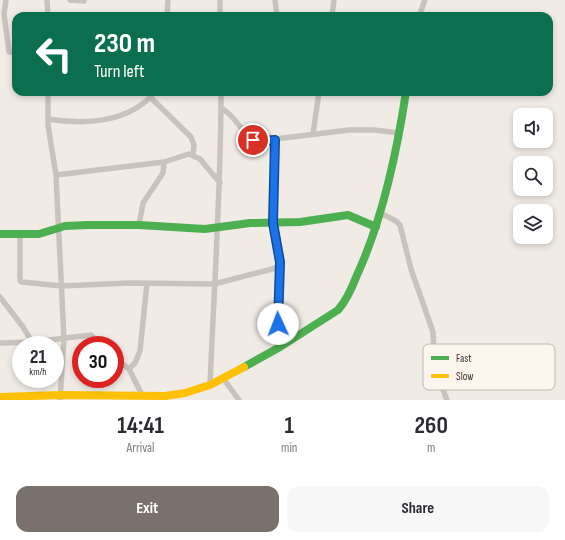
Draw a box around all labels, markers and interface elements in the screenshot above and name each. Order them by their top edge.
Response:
text: 230 m [94,27,155,60]
icon: left [28,28,80,80]
text: Turn left [94,61,145,82]
map controls [513,108,553,244]
button: sound [513,108,553,148]
pin [236,123,270,157]
icon: arrive [242,129,264,151]
button: search [513,156,553,196]
button: layers [513,204,553,244]
position arrow [257,303,299,345]
speed limit sign: 30 [72,336,124,388]
legend [423,344,555,390]
text: 21 [30,345,46,369]
text: Fast [456,352,472,365]
text: km/h [29,366,47,378]
text: Slow [456,370,473,383]
text: 14:41 [117,411,164,440]
text: 1 [285,411,294,440]
text: 260 [415,411,448,440]
text: Arrival [127,440,155,456]
text: min [281,440,297,456]
text: m [427,440,435,456]
button: Exit [16,486,279,532]
button: Share [287,486,549,532]

